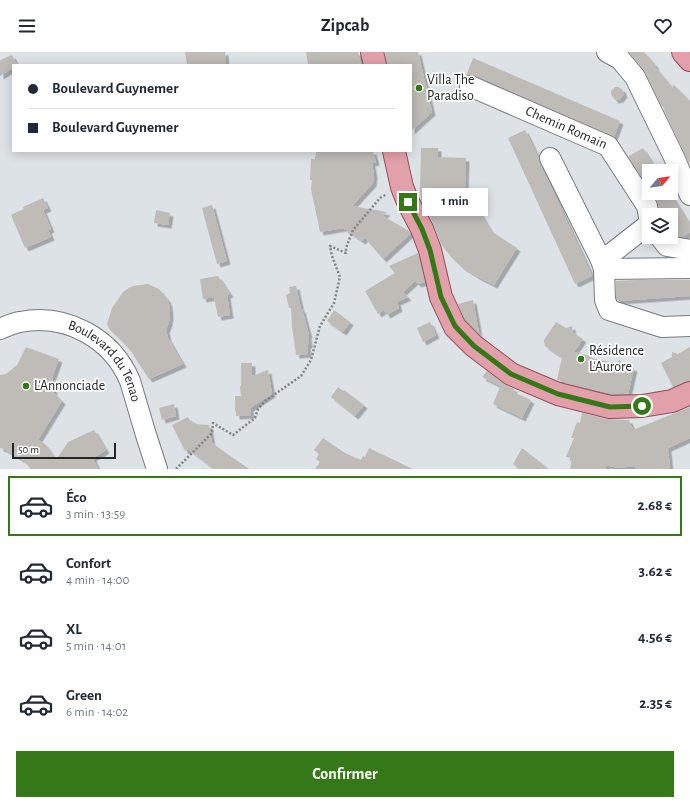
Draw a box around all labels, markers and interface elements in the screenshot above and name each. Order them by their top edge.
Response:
icon: menu [16,15,38,37]
icon: heart [652,15,674,37]
text: Zipcab [321,17,369,35]
place label: Villa The Paradiso [427,73,474,103]
text: Boulevard Guynemer [52,81,178,96]
marker: Villa The Paradiso [414,83,424,93]
street label: Chemin Romain [523,104,609,152]
text: Boulevard Guynemer [52,120,178,135]
north arrow [642,164,678,200]
map controls [642,164,678,244]
callout: 1 min [422,188,488,216]
route end [399,193,417,211]
text: 1 min [441,195,469,208]
button: layers [642,208,678,244]
street label: Boulevard du Tenao [66,318,143,404]
place label: Résidence L'Aurore [589,344,644,374]
marker: Résidence L'Aurore [576,354,586,364]
place label: L'Annonciade [34,379,105,393]
marker: L'Annonciade [21,381,31,391]
route start [633,397,651,415]
scale bar [12,441,116,460]
text: 50 m [18,444,39,455]
icon: car [18,488,54,524]
text: Éco [66,490,87,505]
text: 2.68 € [638,498,672,513]
text: 3 min · 13:59 [66,508,125,521]
icon: car [18,554,54,590]
text: Confort [66,556,111,571]
text: 3.62 € [639,564,672,579]
text: 4 min · 14:00 [66,574,129,587]
icon: car [18,620,54,656]
text: XL [66,622,82,637]
text: 4.56 € [638,630,672,645]
text: 5 min · 14:01 [66,640,126,653]
icon: car [18,686,54,722]
text: Green [66,688,102,703]
text: 2.35 € [639,696,672,711]
text: 6 min · 14:02 [66,706,128,719]
button: Confirmer [16,751,674,797]

